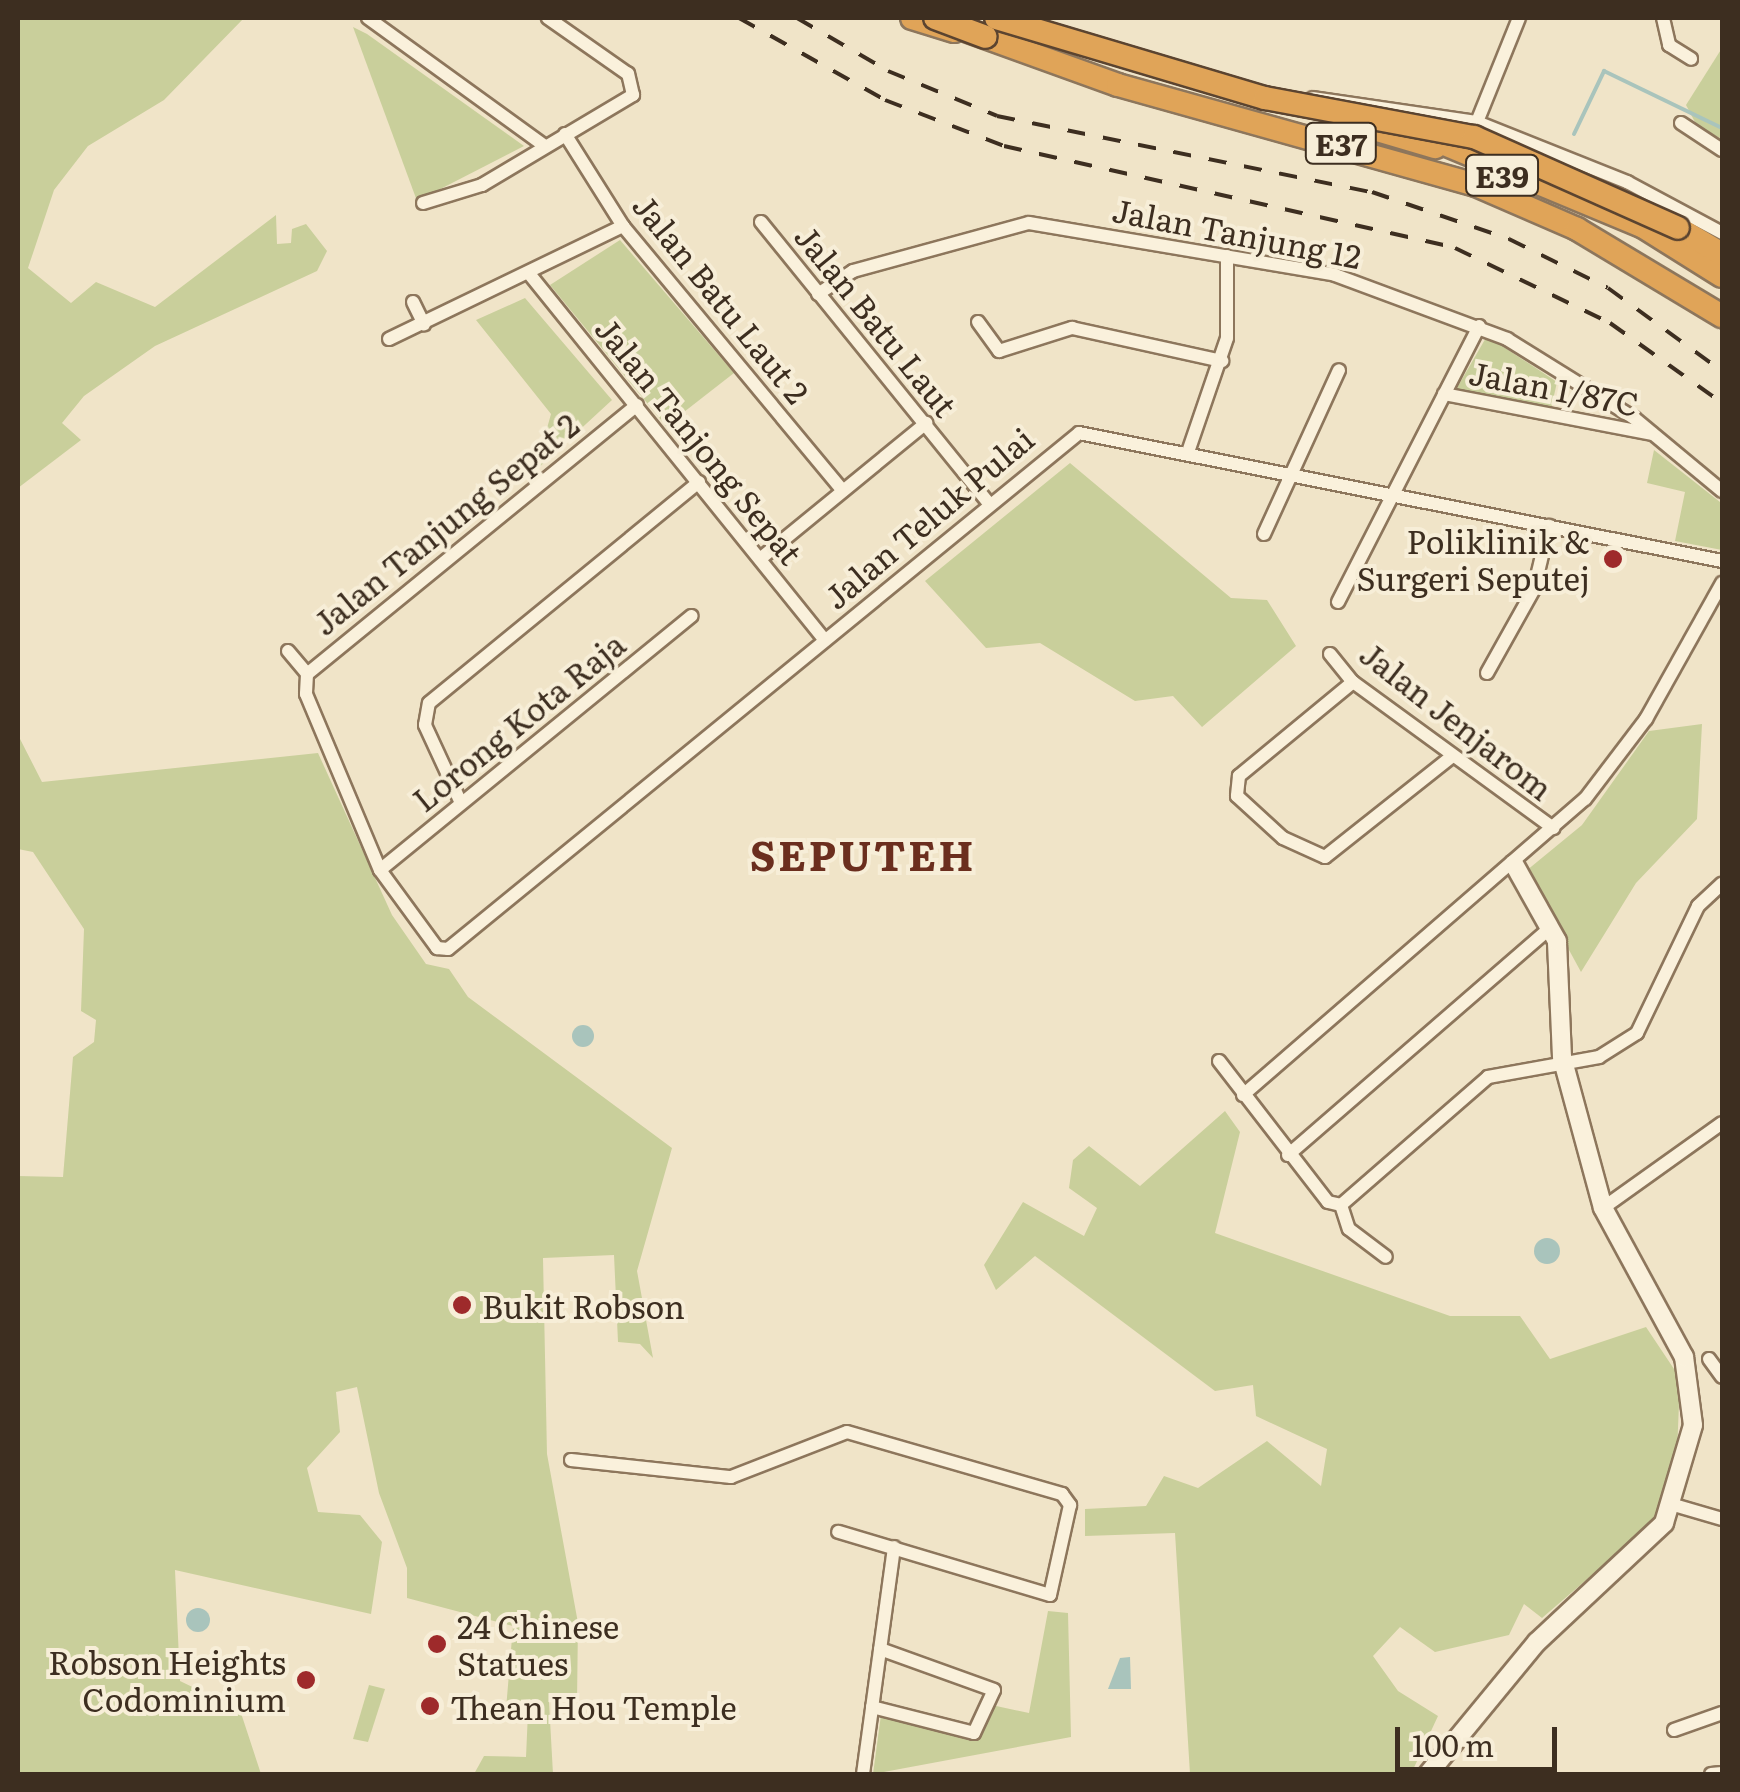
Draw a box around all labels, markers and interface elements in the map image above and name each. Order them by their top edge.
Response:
road number: E37 [1304,118,1378,168]
road number: E39 [1464,150,1540,200]
street label: Jalan Batu Laut 2 [626,186,818,410]
street label: Jalan Tanjung 12 [1109,189,1365,275]
street label: Jalan Batu Laut [788,217,966,423]
street label: Jalan Tanjong Sepat [589,309,811,571]
street label: Jalan 1/87C [1466,352,1642,422]
street label: Jalan Tanjung Sepat 2 [305,404,585,642]
street label: Jalan Teluk Pulai [816,418,1040,616]
place label: Poliklinik & Surgeri Seputej [1356,522,1590,597]
marker: Poliklinik & Surgeri Seputej [1600,546,1626,572]
street label: Lorong Kota Raja [404,624,632,818]
street label: Jalan Jenjarom [1353,633,1561,807]
district label: SEPUTEH [750,828,976,878]
place label: Bukit Robson [482,1286,685,1324]
marker: Bukit Robson [451,1294,473,1316]
place label: 24 Chinese Statues [457,1607,619,1682]
marker: 24 Chinese Statues [426,1633,448,1655]
place label: Robson Heights Codominium [48,1643,286,1718]
marker: Robson Heights Codominium [295,1669,317,1691]
place label: Thean Hou Temple [450,1687,737,1725]
marker: Thean Hou Temple [419,1695,441,1717]
scale bar [1400,1707,1562,1769]
text: 100 m [1412,1722,1494,1766]

